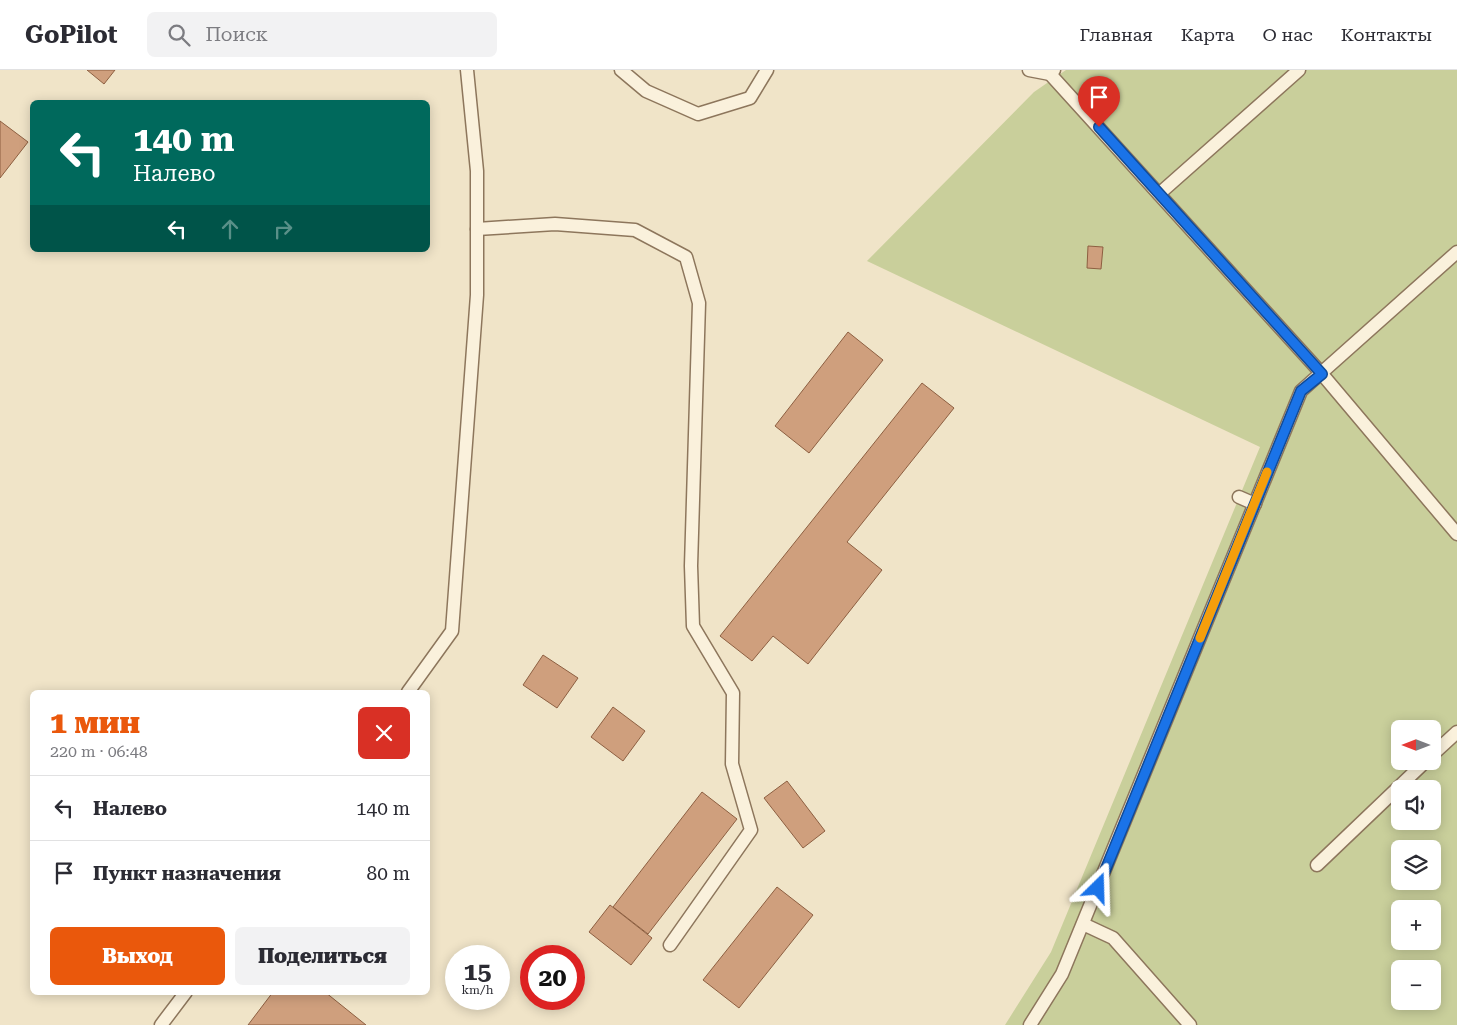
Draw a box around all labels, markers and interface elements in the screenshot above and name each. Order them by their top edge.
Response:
search box [147,12,497,57]
text: GoPilot [25,21,117,49]
icon: search [165,21,193,49]
text: Поиск [205,23,268,46]
text: Главная [1080,24,1153,45]
text: Карта [1181,24,1235,45]
text: О нас [1263,24,1313,45]
text: Контакты [1341,24,1432,45]
pin [1078,76,1120,127]
icon: arrive [1085,83,1113,111]
text: 140 m [133,119,234,160]
icon: left [50,120,115,185]
text: Налево [133,161,216,186]
icon: left [163,215,191,243]
icon: ahead [216,215,244,243]
icon: right [269,215,297,243]
text: 1 мин [50,705,140,740]
button: close [358,707,410,759]
north arrow [1391,720,1441,770]
map controls [1391,720,1441,1010]
text: 220 m · 06:48 [50,742,148,761]
button: sound [1391,780,1441,830]
icon: left [50,794,78,822]
text: Налево [93,797,167,820]
text: 140 m [356,797,410,820]
button: layers [1391,840,1441,890]
icon: arrive [50,859,78,887]
position arrow [1071,861,1123,913]
text: Пункт назначения [93,862,281,885]
text: 80 m [367,862,410,885]
button: + [1391,900,1441,950]
button: Выход [50,927,225,985]
button: Поделиться [235,927,410,985]
speed limit sign: 20 [520,945,585,1010]
text: 15 [463,957,492,986]
button: − [1391,960,1441,1010]
text: km/h [461,983,494,997]

